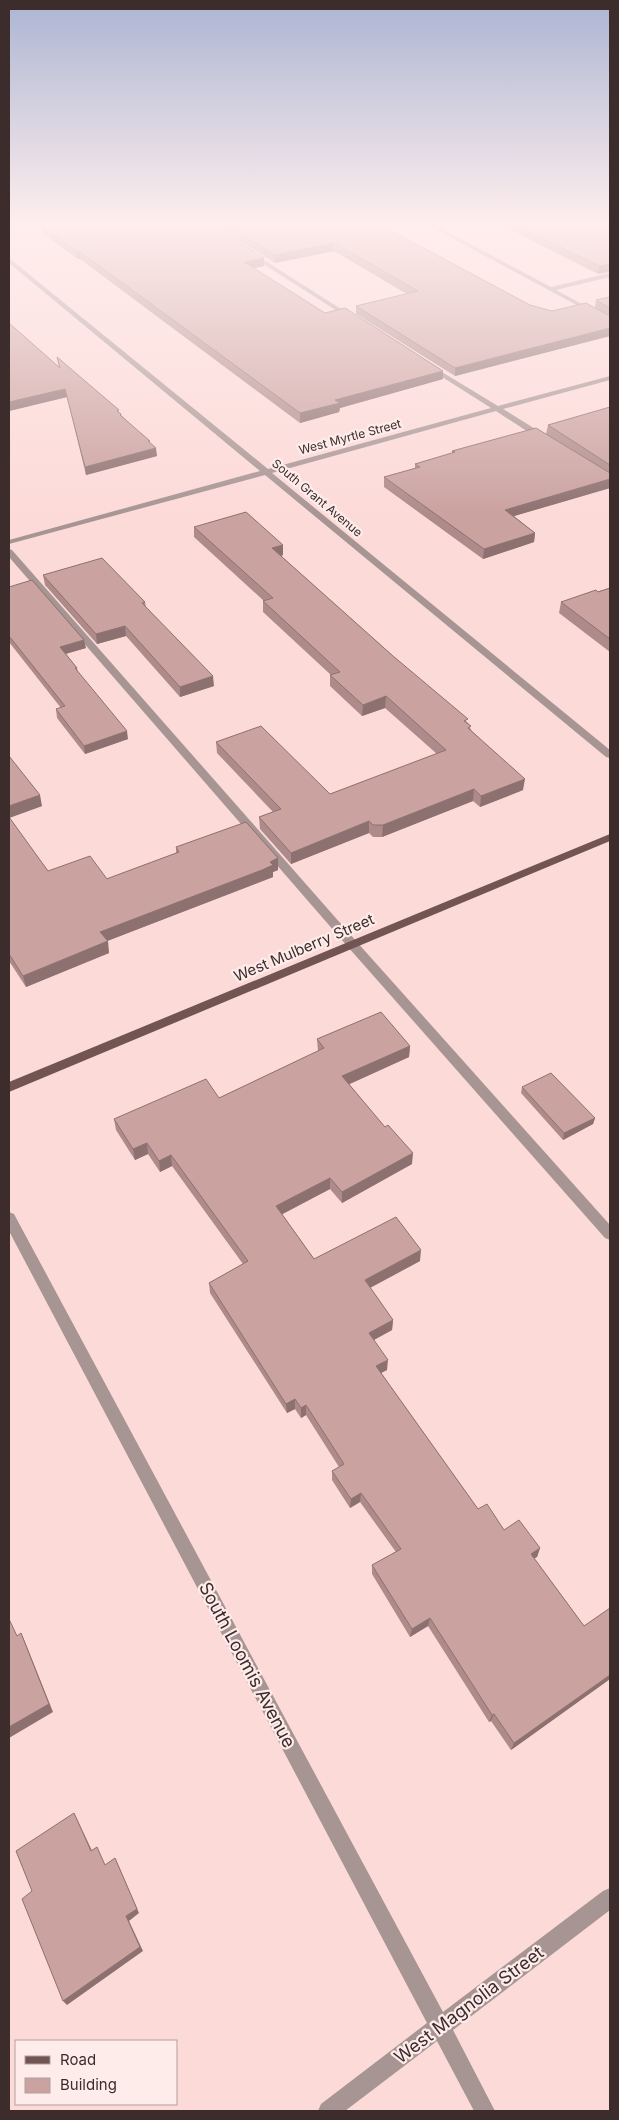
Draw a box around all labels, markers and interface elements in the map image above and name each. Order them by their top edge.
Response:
street label: West Myrtle Street [297,416,403,457]
street label: South Grant Avenue [269,456,365,540]
street label: West Mulberry Street [231,909,377,986]
street label: South Loomis Avenue [195,1578,300,1751]
street label: West Magnolia Street [390,1942,547,2068]
legend [15,2040,178,2105]
text: Road [60,2050,96,2069]
text: Building [60,2075,117,2094]

